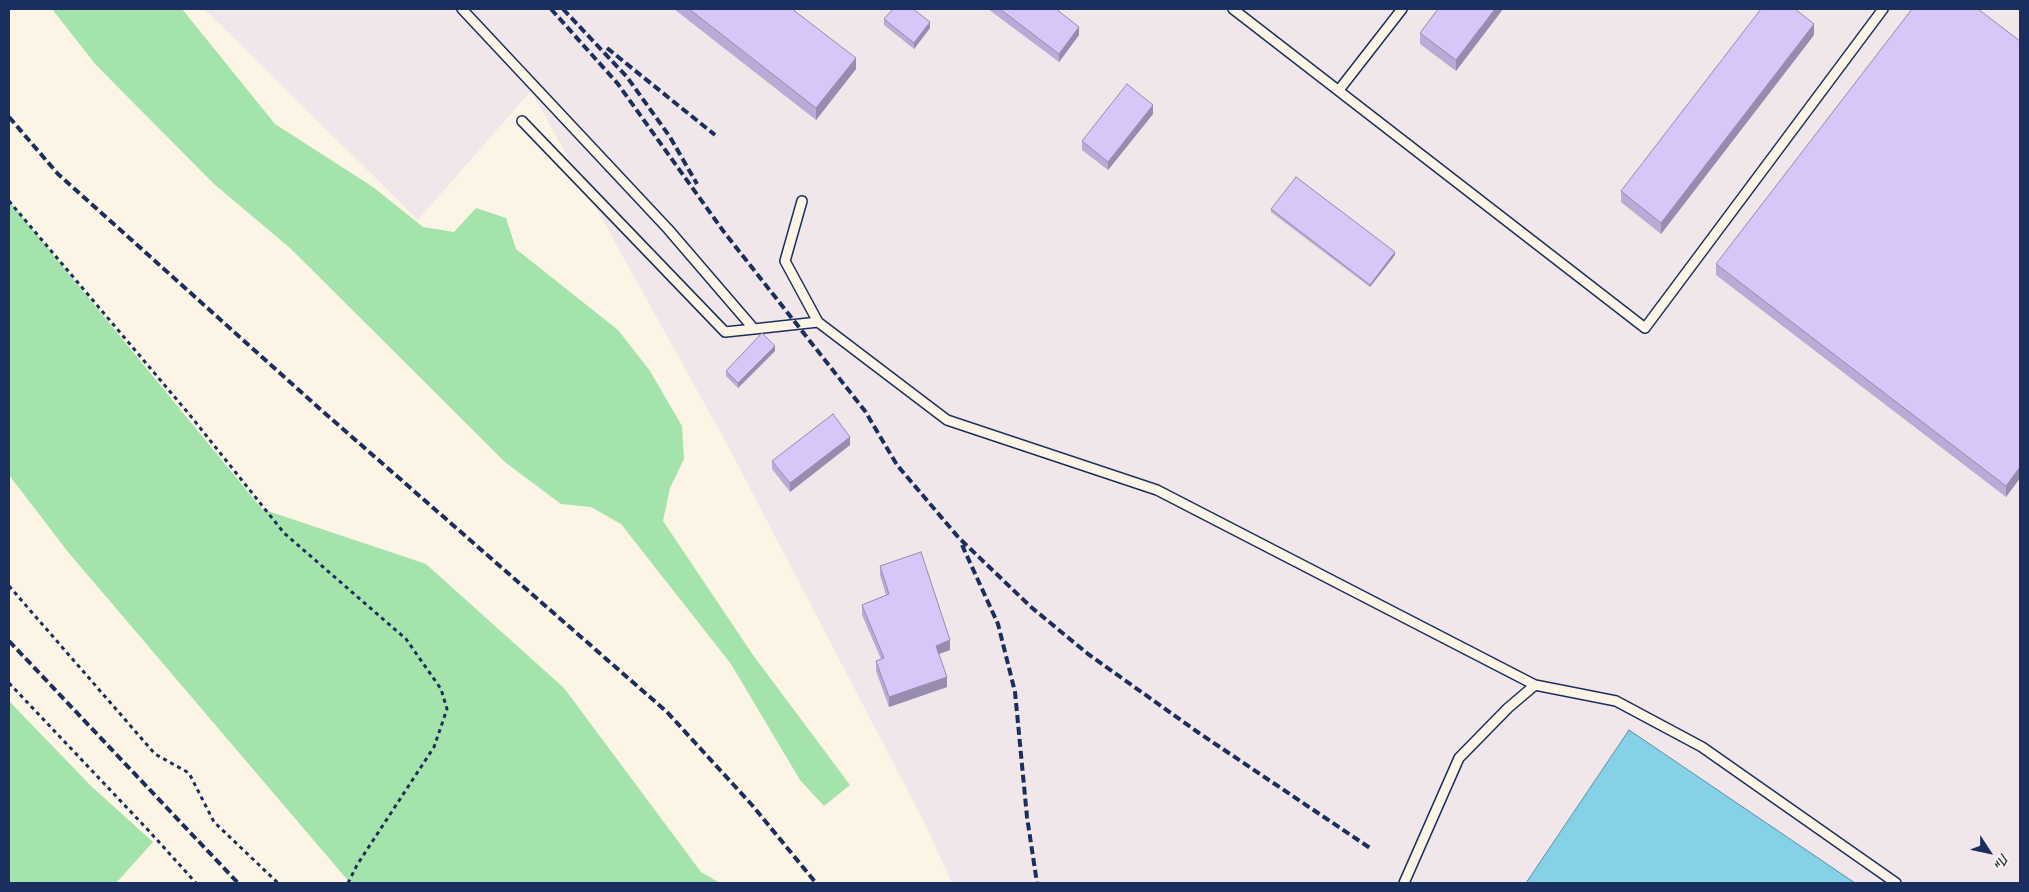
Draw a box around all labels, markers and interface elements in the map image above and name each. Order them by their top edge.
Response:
north arrow [1964,827,2014,877]
text: Пн [1991,850,2013,872]

